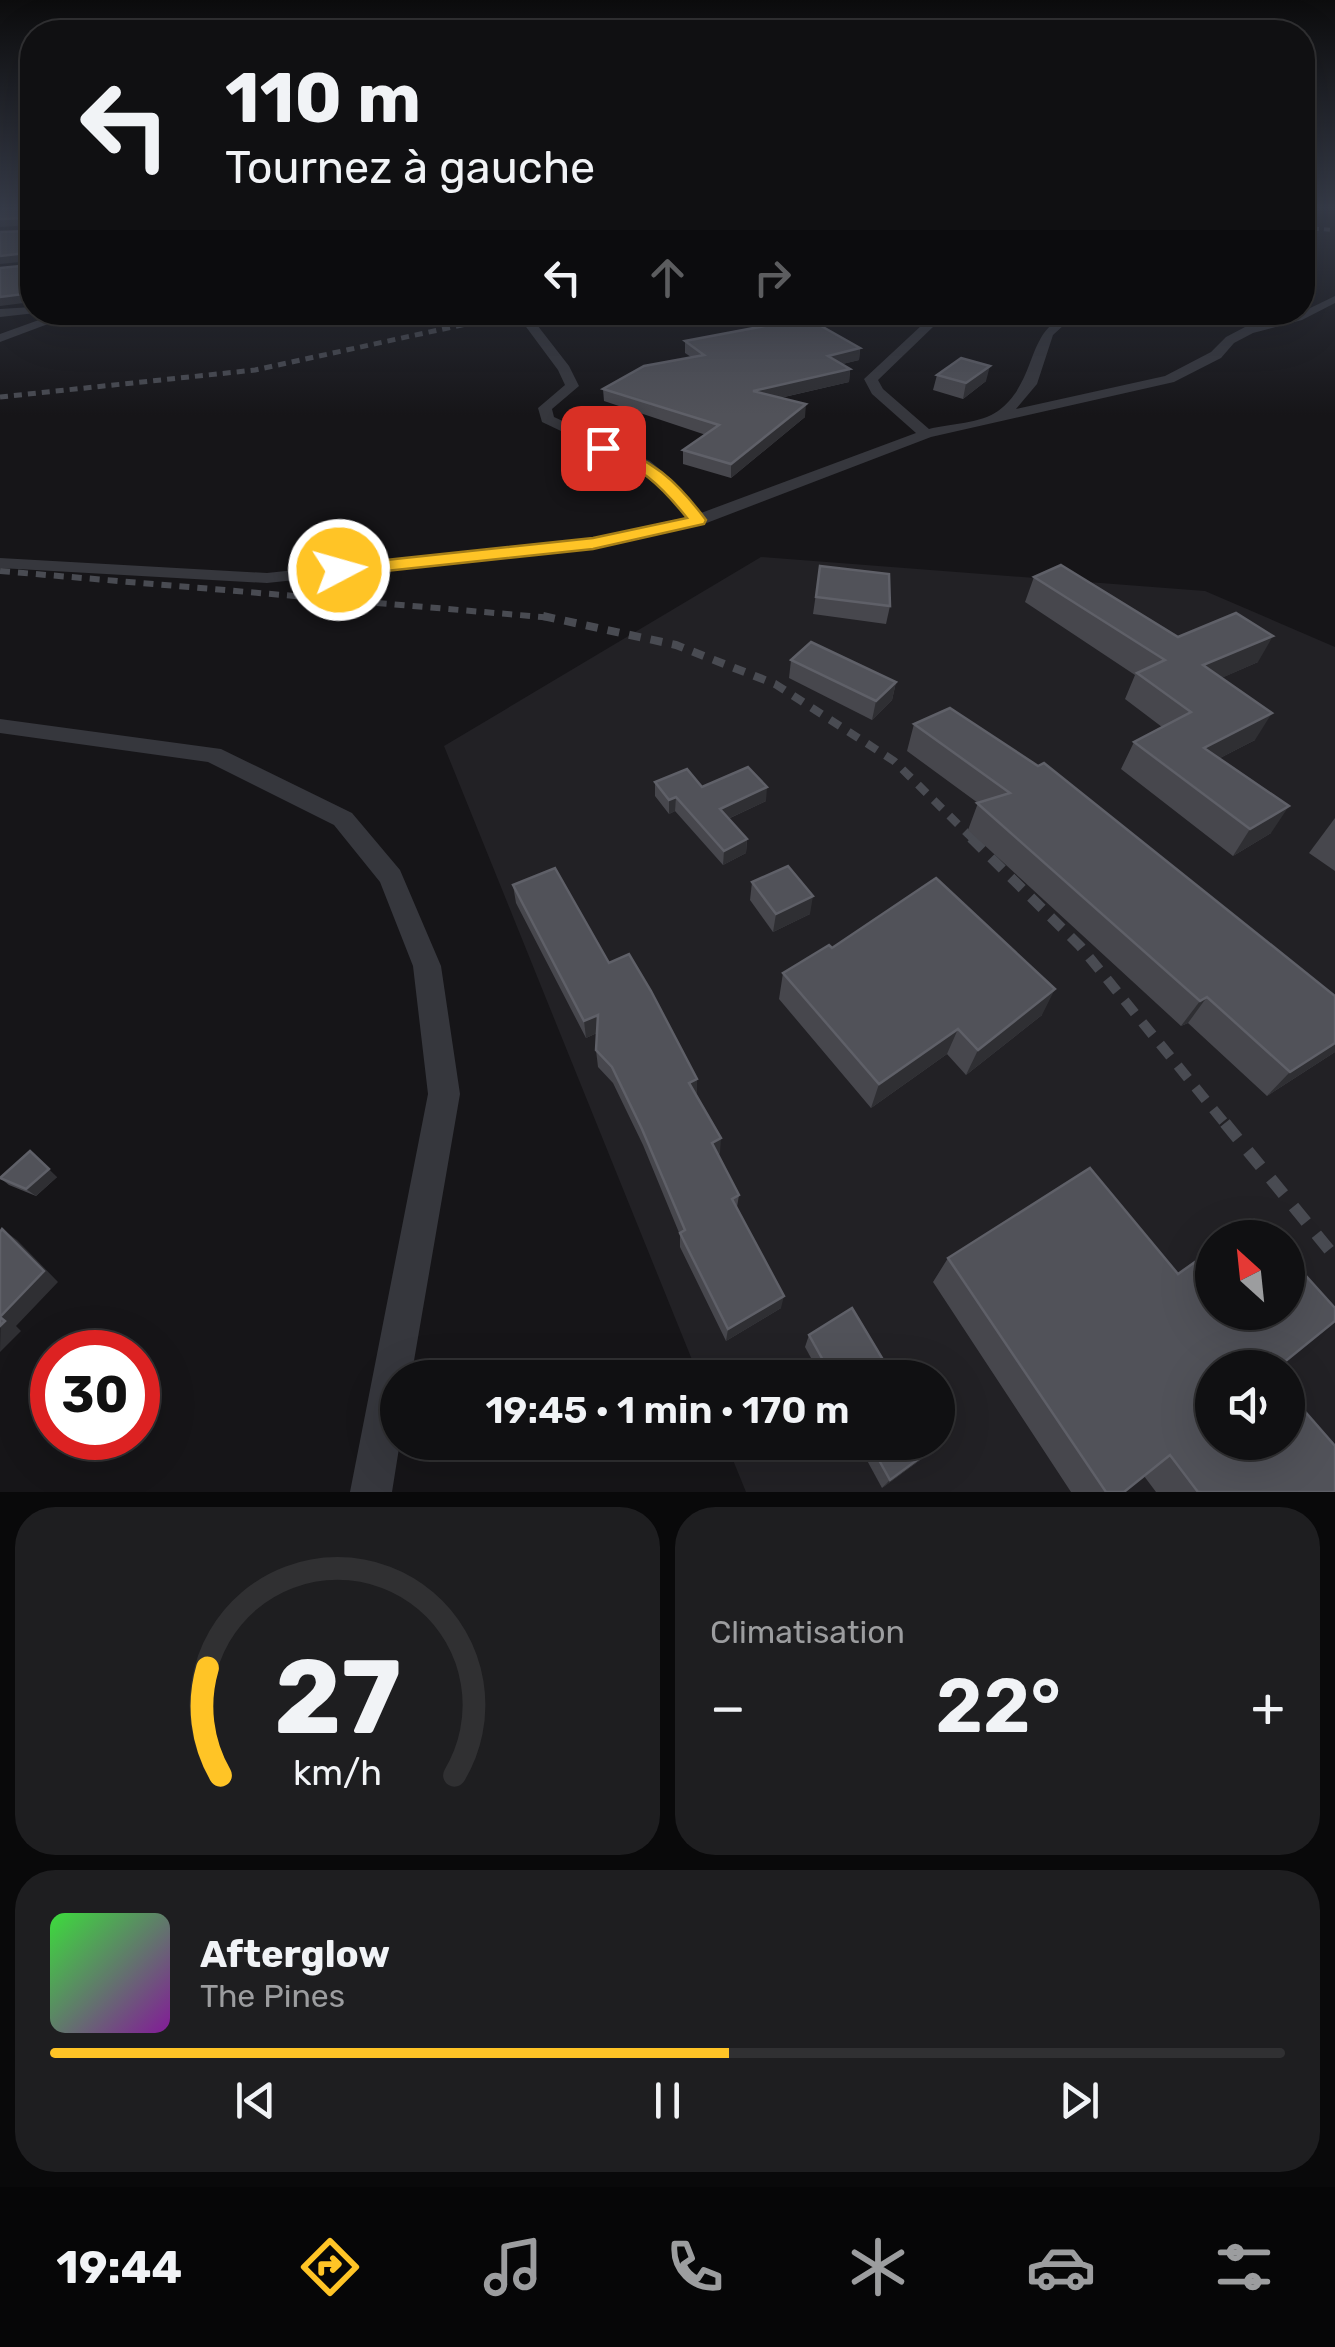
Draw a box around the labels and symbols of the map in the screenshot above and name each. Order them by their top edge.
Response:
pin [561,406,646,491]
position arrow [287,518,391,622]
north arrow [1195,1220,1305,1330]
speed limit sign: 30 [30,1330,160,1460]

